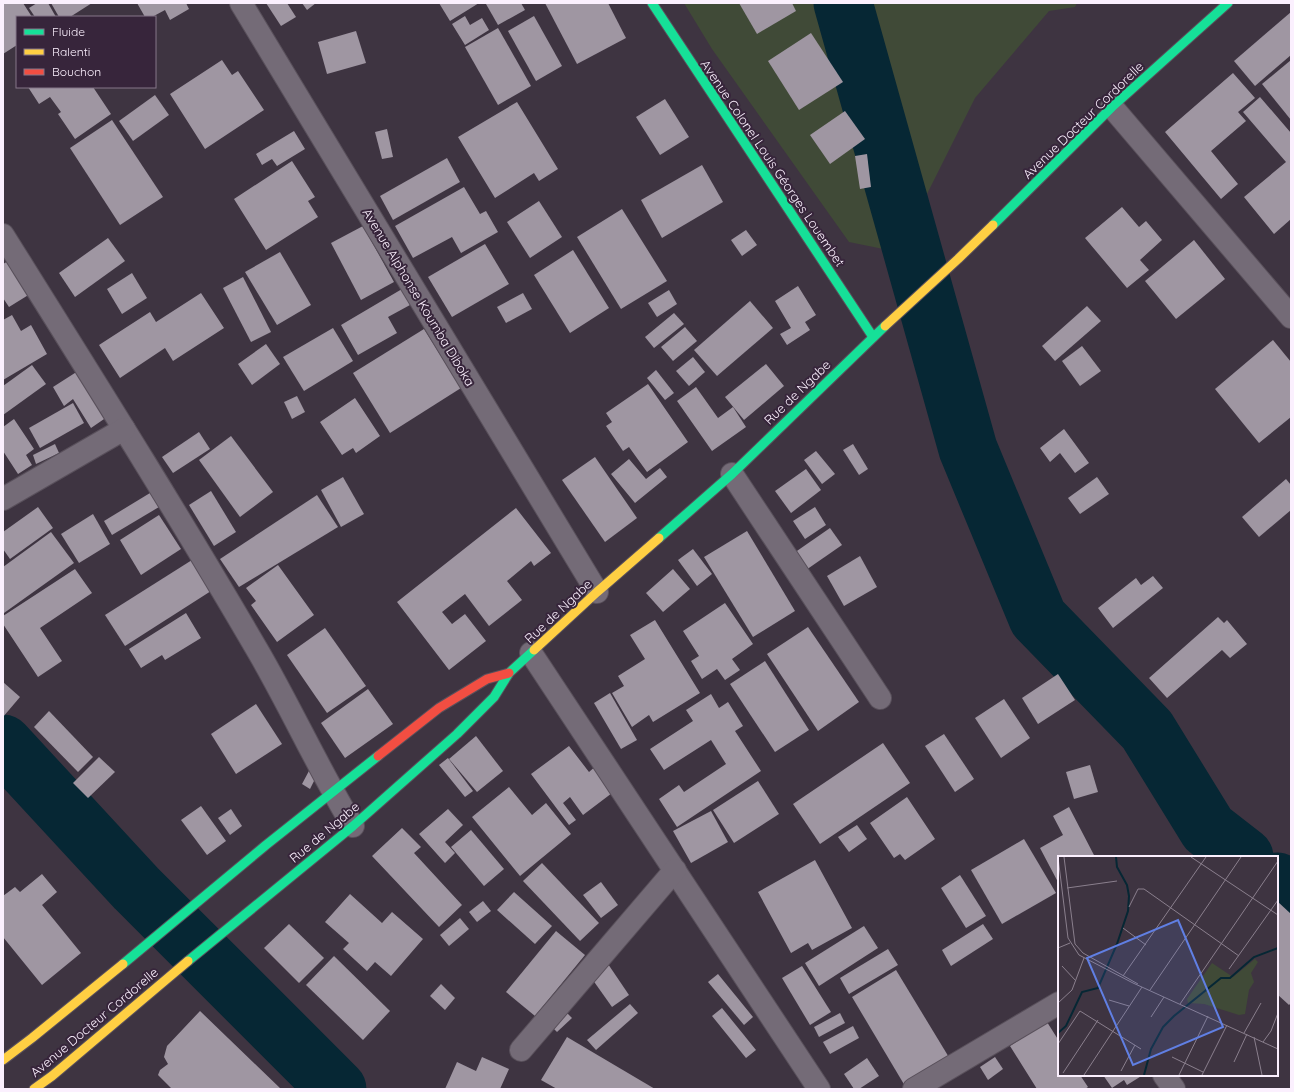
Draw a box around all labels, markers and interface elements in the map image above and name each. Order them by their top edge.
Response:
legend [16,16,156,88]
text: Fluide [52,24,85,39]
text: Ralenti [52,44,90,59]
street label: Avenue Colonel Louis Géorges Louembet [698,57,848,269]
street label: Avenue Docteur Cordorelle [1019,58,1147,182]
text: Bouchon [52,64,101,79]
street label: Avenue Alphonse Koumba Diboka [359,205,479,389]
street label: Rue de Ngabe [760,356,834,428]
street label: Rue de Ngabe [521,576,595,646]
street label: Rue de Ngabe [286,798,362,866]
inset map [1058,856,1278,1076]
street label: Avenue Docteur Cordorelle [27,964,161,1080]

